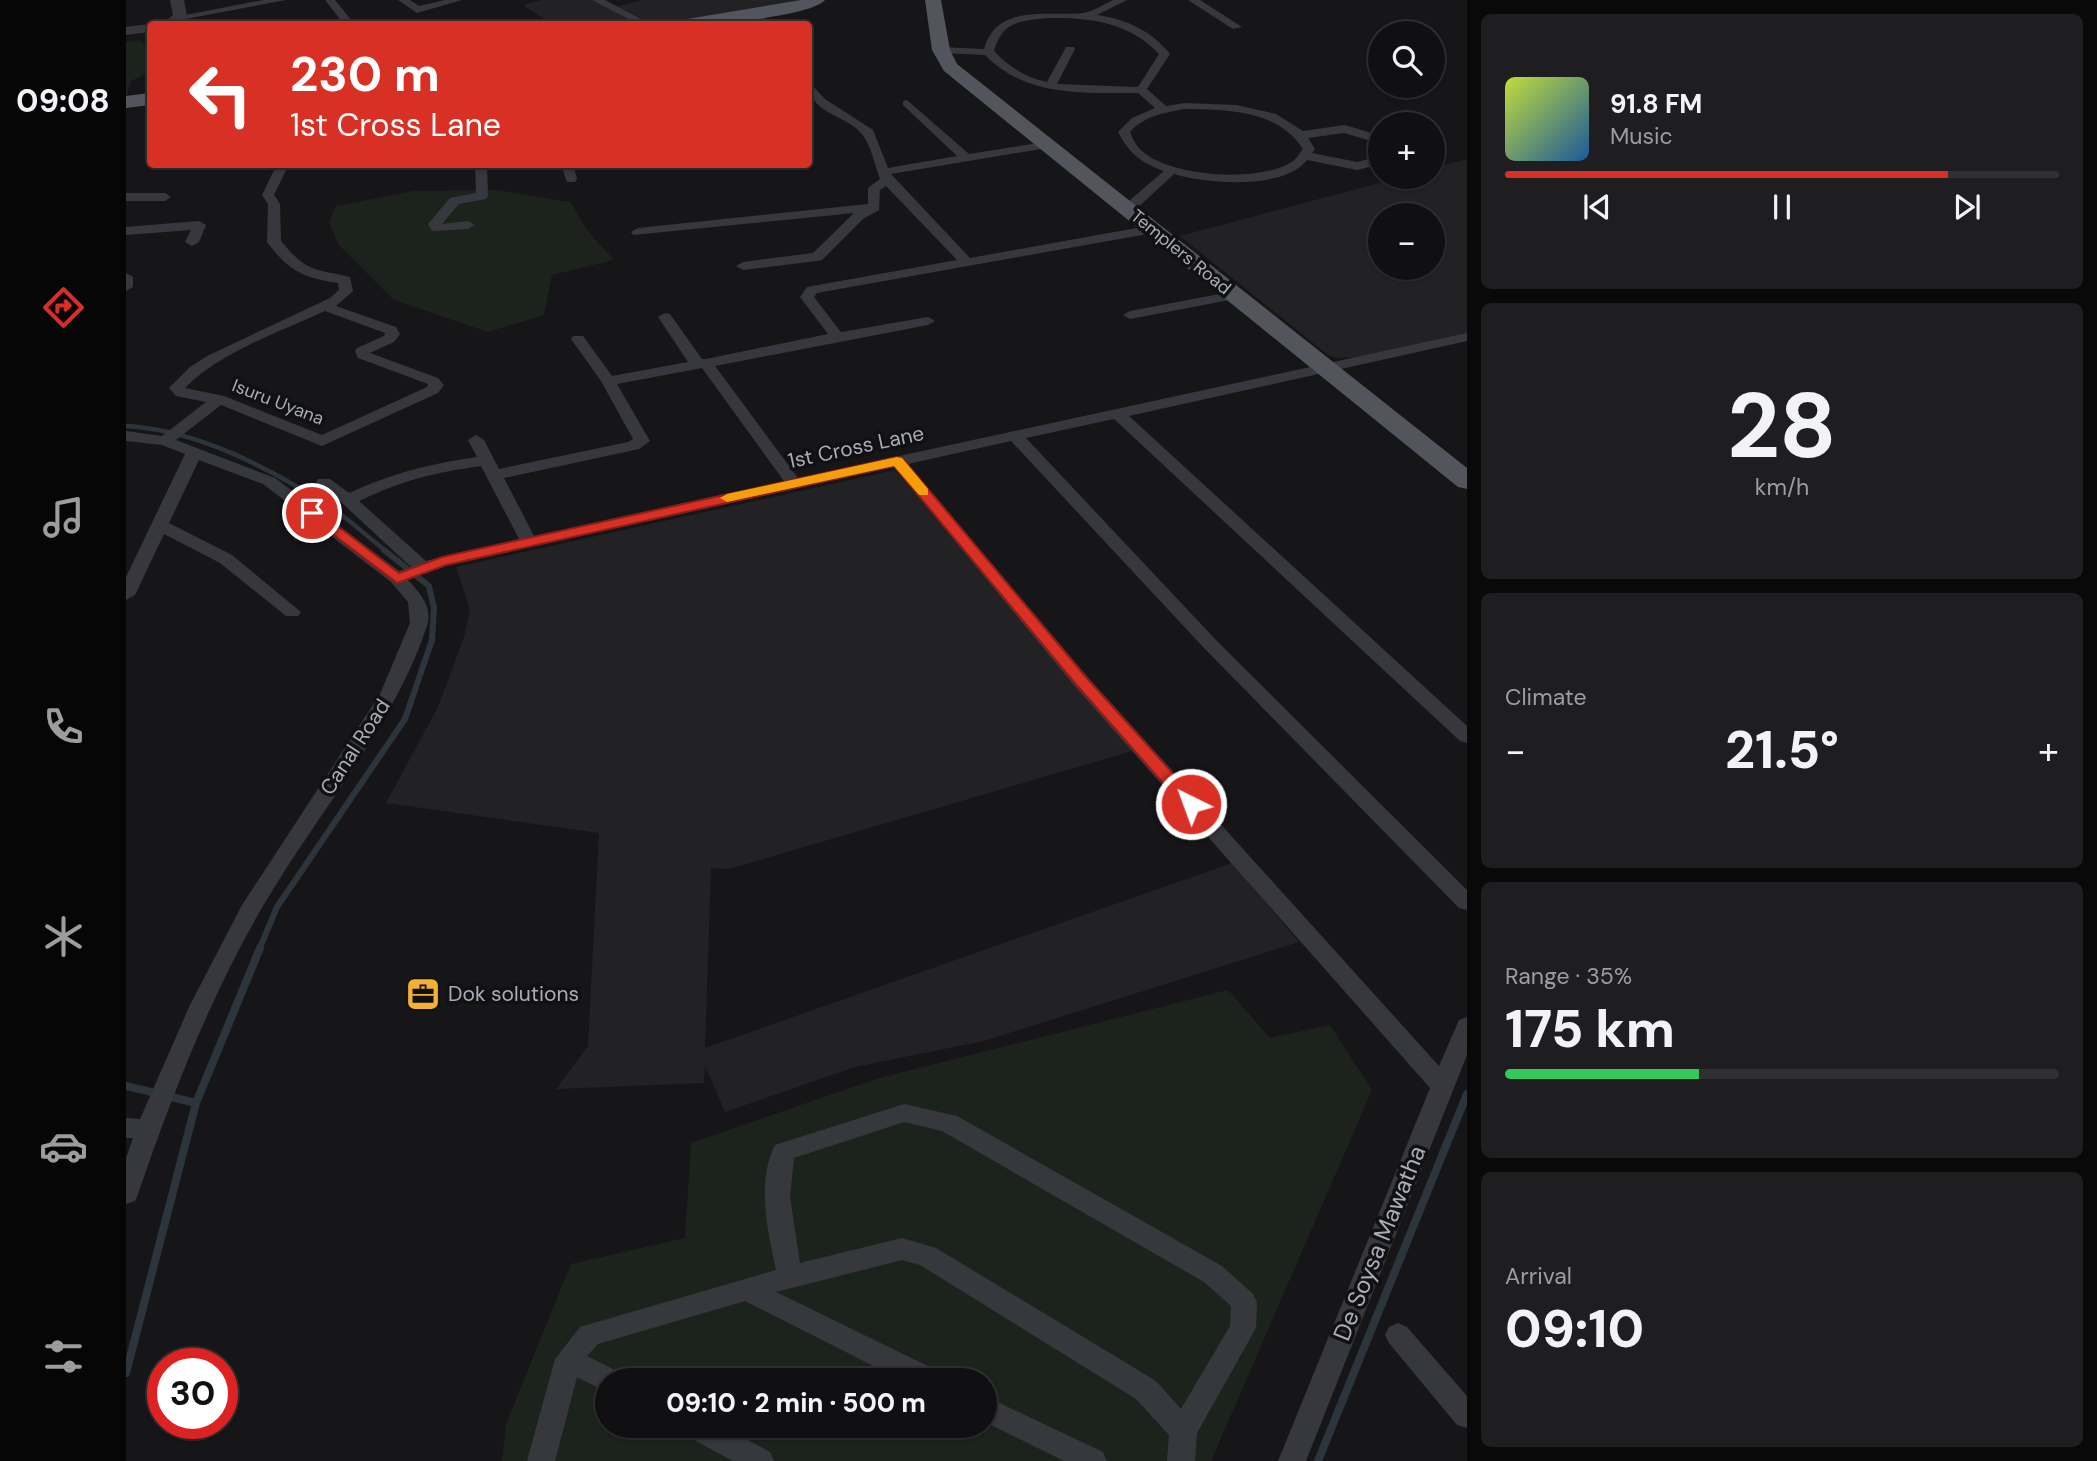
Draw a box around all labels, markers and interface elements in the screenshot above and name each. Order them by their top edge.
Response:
map controls [1368,21,1445,280]
button: search [1368,21,1445,98]
text: 230 m [290,42,440,106]
icon: left [175,49,266,140]
text: 09:08 [16,80,110,122]
text: 91.8 FM [1610,87,1702,121]
text: 1st Cross Lane [290,104,501,146]
button: + [1368,112,1445,189]
text: Music [1610,121,1673,151]
icon: previous [1578,188,1616,226]
icon: pause [1763,188,1801,226]
icon: next [1948,188,1986,226]
button: − [1368,203,1445,280]
street label: Templers Road [1126,204,1236,300]
icon: directions [39,283,88,332]
text: 28 [1727,367,1837,485]
street label: Isuru Uyana [229,374,327,430]
street label: 1st Cross Lane [785,419,927,475]
text: km/h [1755,472,1809,502]
pin [282,483,342,543]
icon: music [39,493,88,542]
icon: arrive [293,494,331,532]
text: Climate [1505,682,1587,712]
street label: Canal Road [314,694,396,800]
icon: phone [39,702,88,751]
text: 21.5° [1725,716,1839,784]
text: − [1505,726,1526,776]
text: + [2038,726,2059,776]
position arrow [1154,767,1228,841]
icon: climate [39,912,88,961]
text: Range · 35% [1505,961,1632,991]
office icon: Dok solutions [404,975,442,1013]
place label: Dok solutions [448,980,579,1008]
text: 175 km [1505,995,1675,1063]
icon: car [39,1122,88,1171]
street label: De Soysa Mawatha [1326,1141,1432,1345]
text: Arrival [1505,1261,1572,1291]
text: 09:10 [1505,1295,1644,1363]
icon: filters [39,1332,88,1381]
speed limit sign: 30 [147,1348,238,1439]
text: 09:10 · 2 min · 500 m [666,1386,926,1420]

